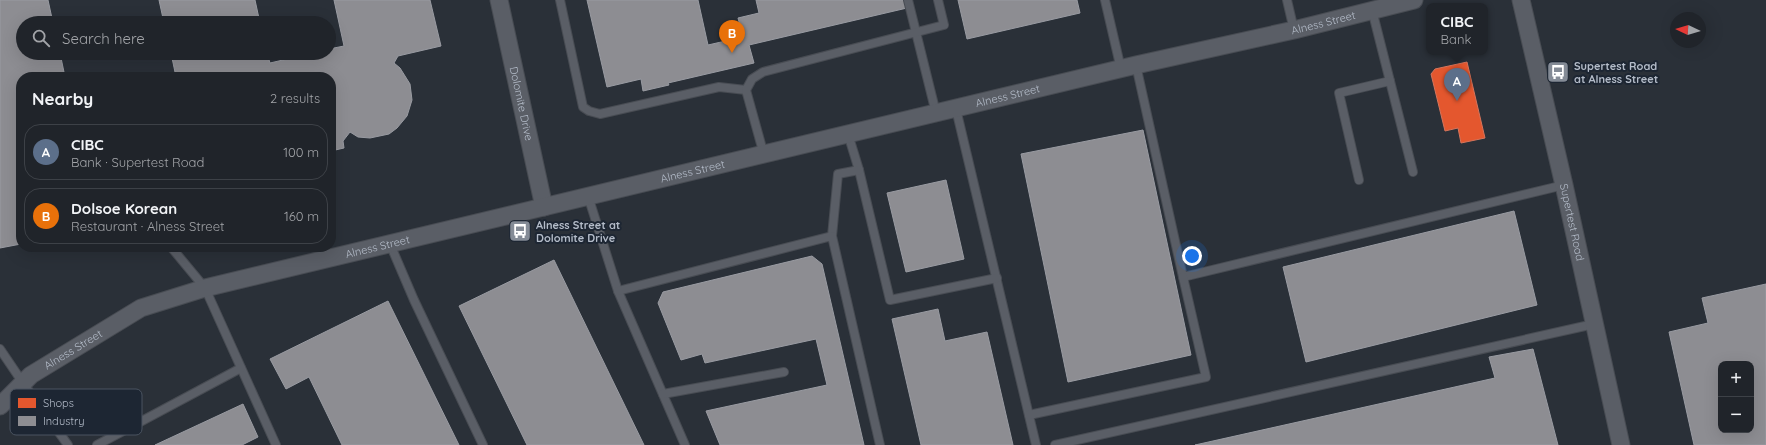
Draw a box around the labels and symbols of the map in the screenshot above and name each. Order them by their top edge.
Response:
street label: Alness Street [1290,8,1357,37]
north arrow [1670,12,1706,48]
pin: B [719,20,745,53]
bus stop icon: Supertest Road at Alness Street [1545,59,1571,85]
place label: Supertest Road at Alness Street [1574,59,1658,86]
street label: Dolomite Drive [507,65,536,142]
pin: A [1444,68,1470,101]
street label: Alness Street [974,81,1041,110]
street label: Alness Street [659,157,726,186]
street label: Supertest Road [1557,182,1587,262]
bus stop icon: Alness Street at Dolomite Drive [507,218,533,244]
place label: Alness Street at Dolomite Drive [536,218,620,245]
street label: Alness Street [344,232,411,261]
your location [1182,246,1202,266]
street label: Alness Street [41,326,105,372]
legend [10,389,142,435]
text: Shops [43,396,74,410]
text: Industry [43,414,85,428]

